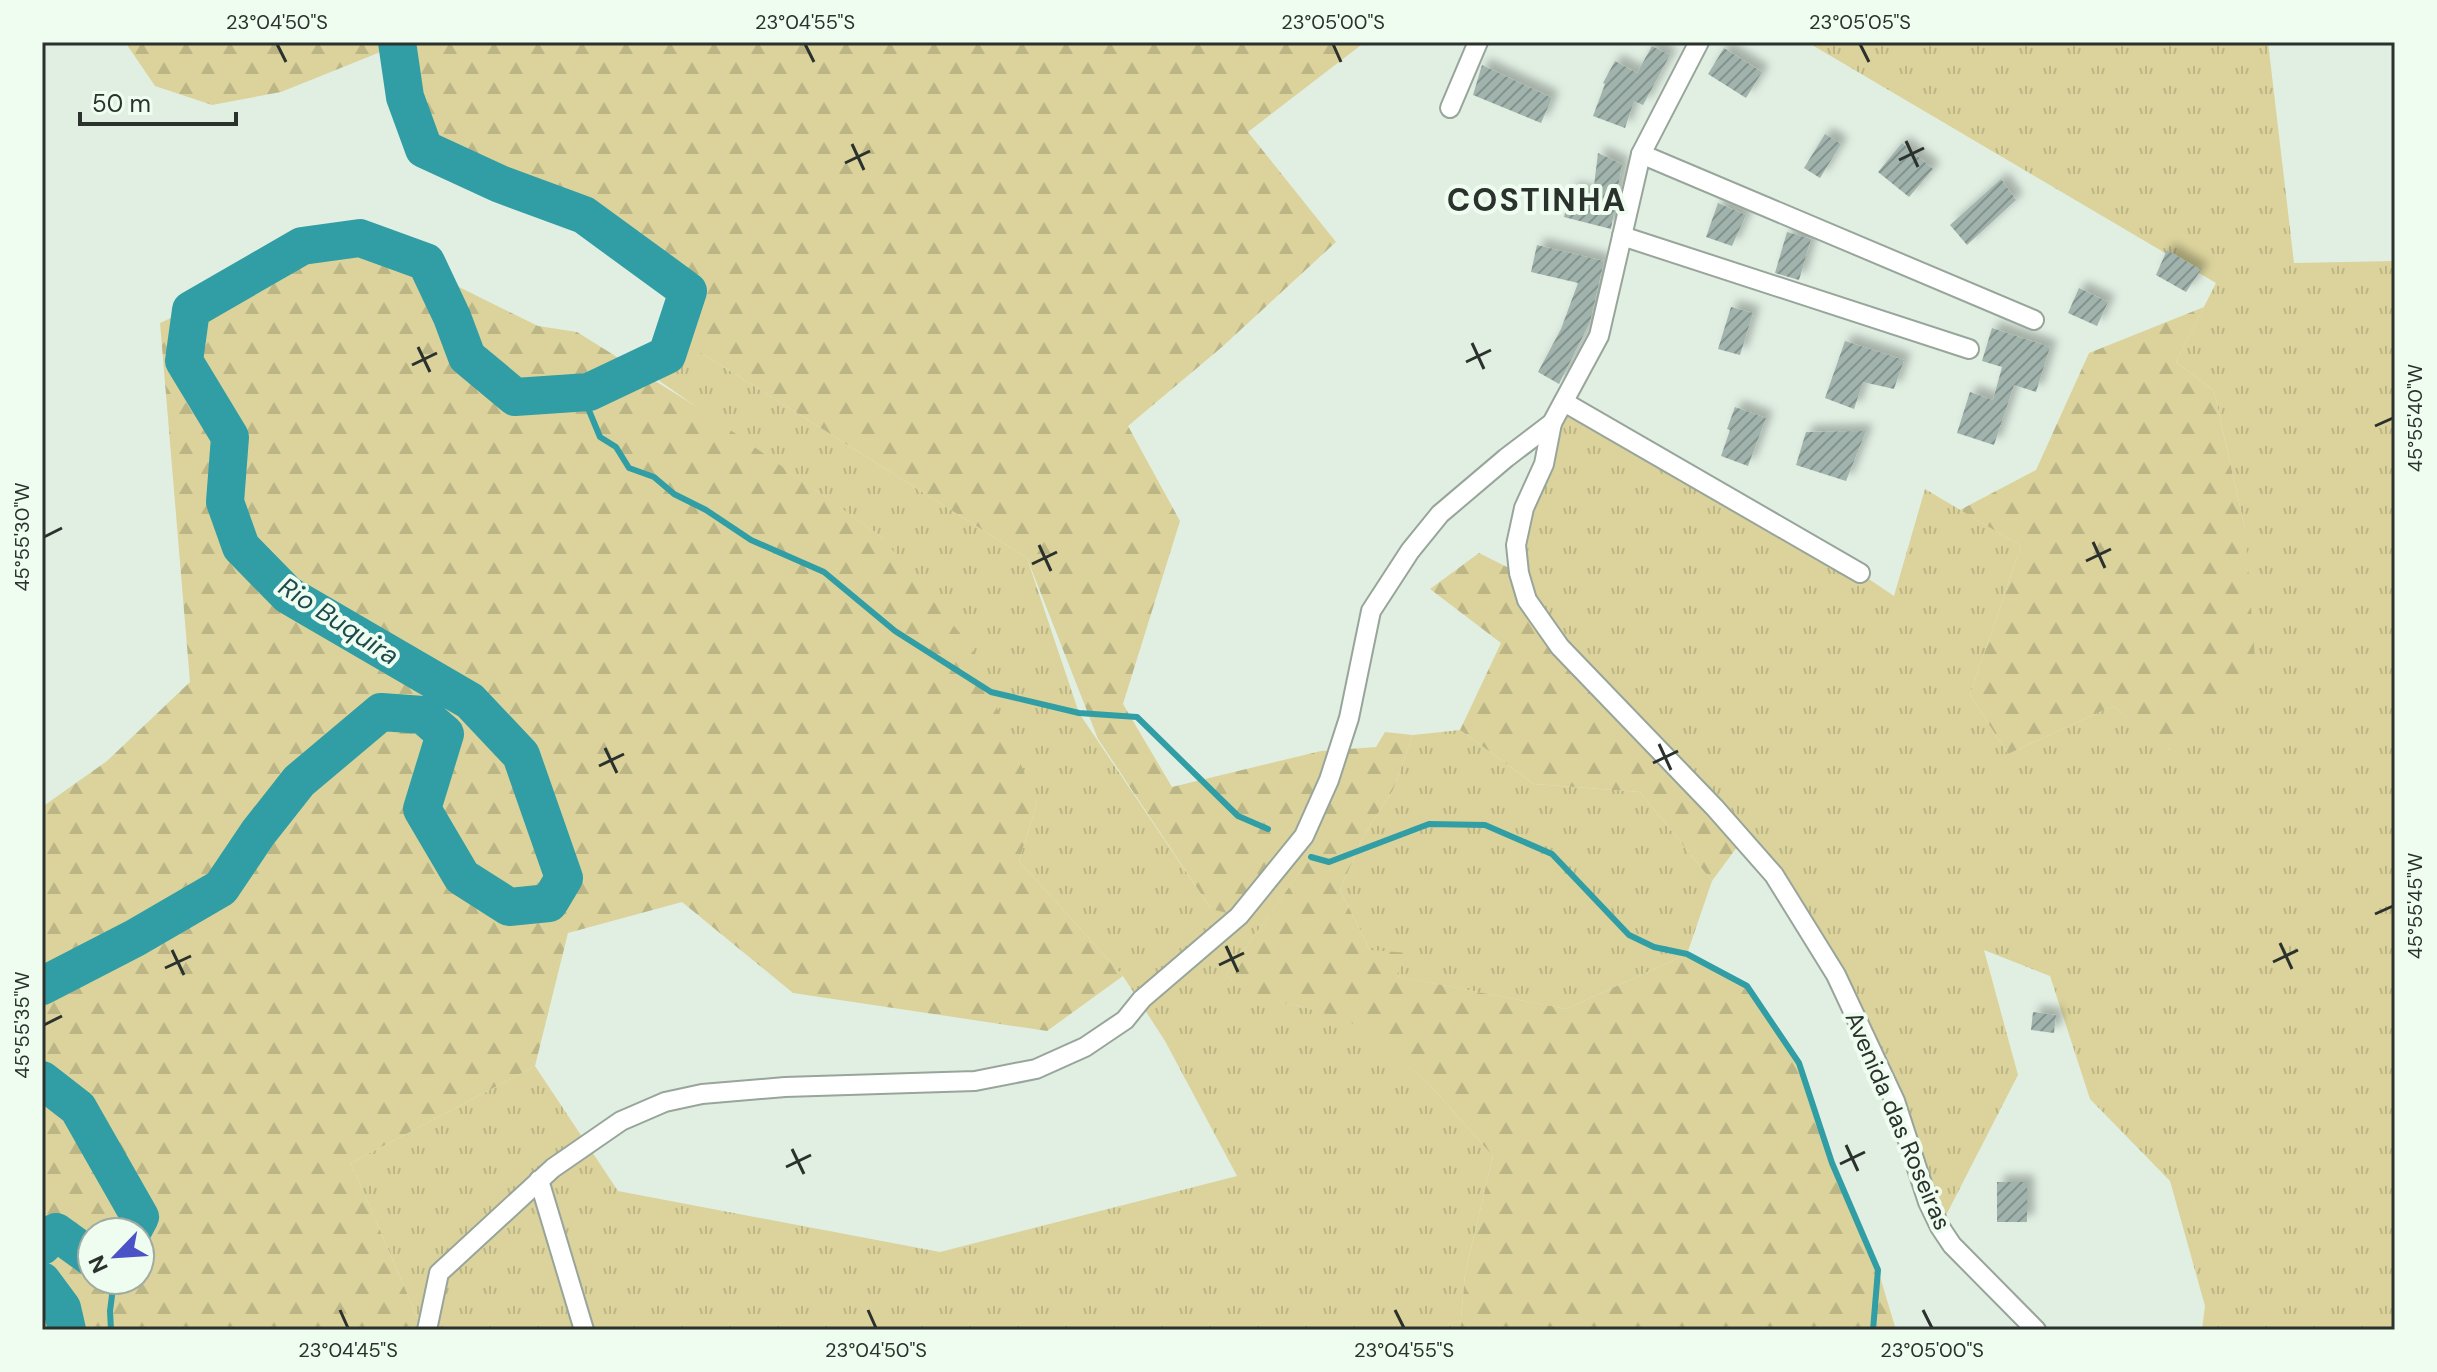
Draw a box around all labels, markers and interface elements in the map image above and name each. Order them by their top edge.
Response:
text: 23°04'50"S [226,9,328,35]
text: 23°04'55"S [755,9,855,35]
text: 23°05'00"S [1281,9,1385,35]
text: 23°05'05"S [1809,9,1911,35]
scale bar [80,76,236,126]
text: 50 m [92,88,151,119]
district label: COSTINHA [1447,179,1627,221]
text: 45°55'40"W [2402,364,2428,472]
text: 45°55'30"W [9,482,35,592]
water label: Rio Buquira [272,570,406,672]
text: 45°55'45"W [2402,853,2428,959]
text: 45°55'35"W [9,971,35,1079]
street label: Avenida das Roseiras [1838,1007,1958,1235]
north arrow [76,1216,156,1296]
text: N [82,1251,115,1278]
text: 23°04'45"S [298,1337,398,1363]
text: 23°04'50"S [825,1337,927,1363]
text: 23°04'55"S [1354,1337,1454,1363]
text: 23°05'00"S [1880,1337,1984,1363]

